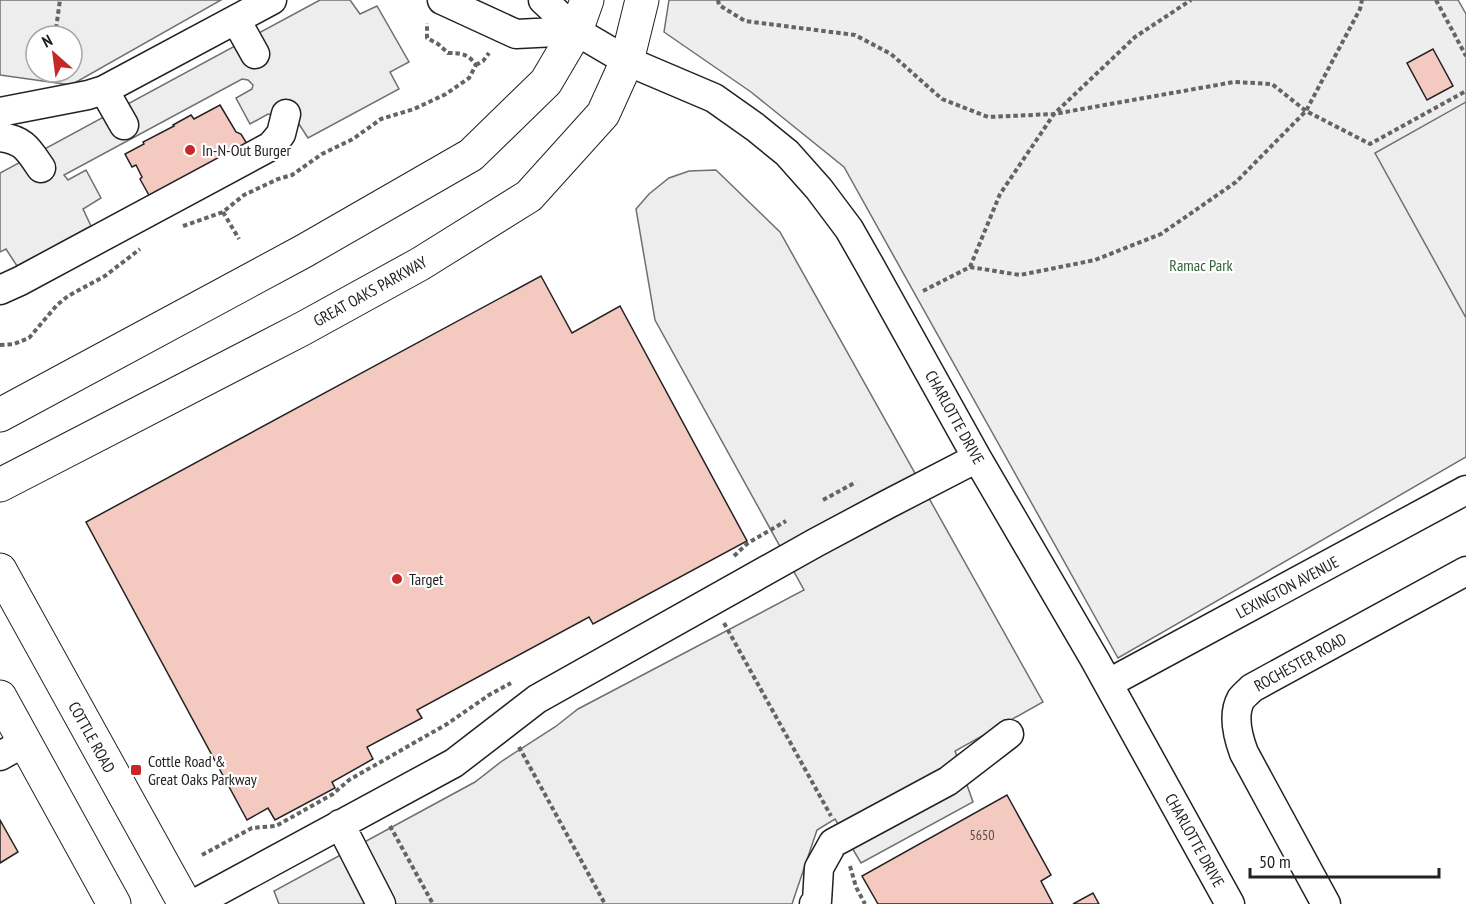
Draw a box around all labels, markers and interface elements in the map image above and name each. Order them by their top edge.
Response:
north arrow [24,24,84,84]
text: N [38,30,55,52]
place label: In-N-Out Burger [202,140,292,160]
marker: In-N-Out Burger [183,143,197,157]
street label: GREAT OAKS PARKWAY [310,251,431,331]
park label: Ramac Park [1169,255,1234,275]
street label: CHARLOTTE DRIVE [921,367,989,467]
street label: LEXINGTON AVENUE [1232,551,1342,623]
place label: Target [409,569,444,589]
marker: Target [390,572,404,586]
street label: ROCHESTER ROAD [1250,628,1350,696]
street label: COTTLE ROAD [64,698,120,776]
place label: Cottle Road & Great Oaks Parkway [148,751,257,789]
marker: Cottle Road & Great Oaks Parkway [129,763,143,777]
street label: CHARLOTTE DRIVE [1161,790,1229,890]
house number: 5650 [969,826,995,844]
scale bar [1250,841,1439,879]
text: 50 m [1259,850,1291,873]

